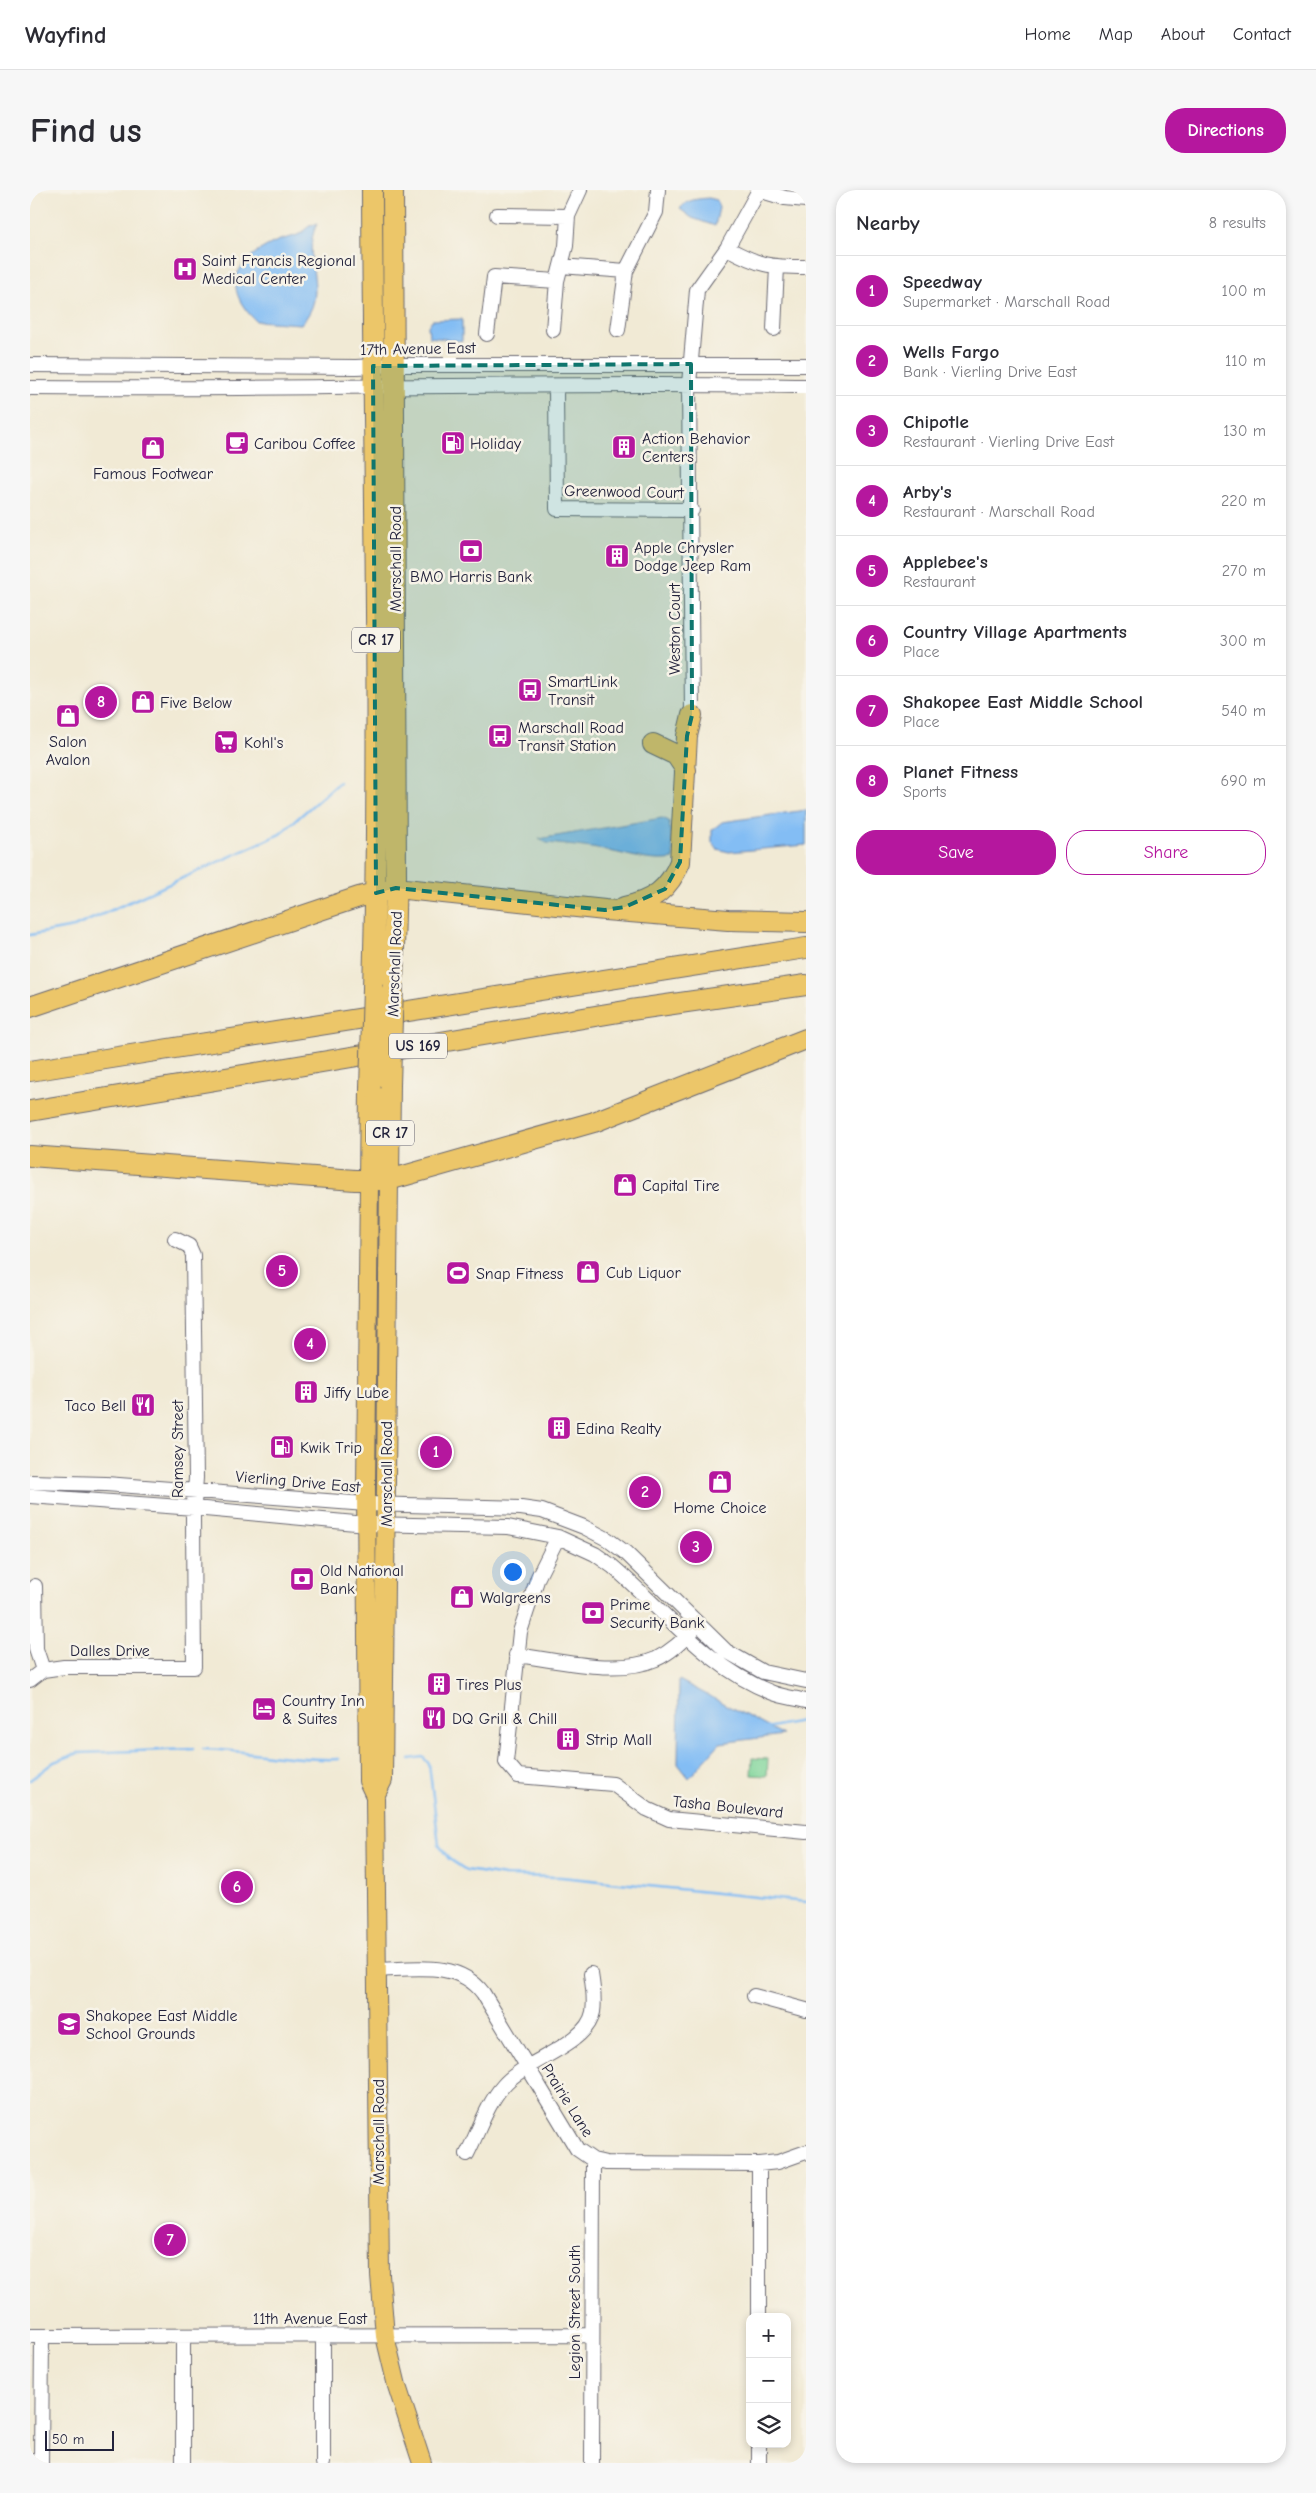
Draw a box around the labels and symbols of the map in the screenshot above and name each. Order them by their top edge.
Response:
place label: Saint Francis Regional Medical Center [202,252,356,288]
hospital icon: Saint Francis Regional Medical Center [172,256,198,282]
street label: 17th Avenue East [360,339,476,359]
cafe icon: Caribou Coffee [224,430,250,456]
fuel station icon: Holiday [440,430,466,456]
place label: Action Behavior Centers [642,430,750,466]
building icon: Action Behavior Centers [611,434,637,460]
shop icon: Famous Footwear [140,435,166,461]
place label: Caribou Coffee [254,435,356,453]
place label: Holiday [470,435,522,453]
place label: Famous Footwear [93,465,214,483]
street label: Greenwood Court [564,482,684,502]
street label: Marschall Road [387,506,405,612]
bank icon: BMO Harris Bank [458,538,484,564]
place label: Apple Chrysler Dodge Jeep Ram [634,539,751,575]
building icon: Apple Chrysler Dodge Jeep Ram [604,543,630,569]
place label: BMO Harris Bank [410,568,532,586]
street label: Weston Court [666,583,684,675]
road number: CR 17 [352,628,400,652]
place label: SmartLink Transit [548,673,618,709]
bus stop icon: SmartLink Transit [517,677,543,703]
pin: 8 [85,683,117,721]
shop icon: Five Below [130,689,156,715]
place label: Five Below [160,694,232,712]
shop icon: Salon Avalon [55,703,81,729]
place label: Marschall Road Transit Station [518,719,624,755]
bus stop icon: Marschall Road Transit Station [487,723,513,749]
supermarket icon: Kohl's [213,729,239,755]
place label: Salon Avalon [46,733,90,769]
place label: Kohl's [244,734,284,752]
street label: Marschall Road [384,911,406,1017]
road number: US 169 [389,1034,447,1058]
road number: CR 17 [366,1120,414,1146]
shop icon: Capital Tire [612,1172,638,1198]
place label: Capital Tire [642,1177,719,1195]
pin: 5 [266,1252,298,1290]
shop icon: Cub Liquor [575,1259,601,1285]
sports icon: Snap Fitness [445,1260,471,1286]
place label: Cub Liquor [606,1264,681,1282]
place label: Snap Fitness [476,1265,564,1283]
pin: 4 [294,1325,326,1363]
building icon: Jiffy Lube [293,1379,319,1405]
place label: Jiffy Lube [324,1384,389,1402]
restaurant icon: Taco Bell [130,1392,156,1418]
place label: Taco Bell [64,1397,126,1415]
street label: Ramsey Street [169,1400,187,1498]
building icon: Edina Realty [546,1415,572,1441]
place label: Edina Realty [576,1420,662,1438]
street label: Marschall Road [378,1421,396,1527]
pin: 1 [420,1433,452,1471]
fuel station icon: Kwik Trip [269,1434,295,1460]
place label: Kwik Trip [300,1439,362,1457]
street label: Vierling Drive East [235,1468,362,1496]
shop icon: Home Choice [707,1469,733,1495]
pin: 2 [629,1473,661,1511]
place label: Home Choice [674,1499,766,1517]
pin: 3 [680,1528,712,1566]
your location [500,1559,526,1585]
place label: Old National Bank [320,1562,404,1598]
bank icon: Old National Bank [289,1566,315,1592]
shop icon: Walgreens [449,1584,475,1610]
place label: Walgreens [480,1589,551,1607]
place label: Prime Security Bank [610,1596,705,1632]
bank icon: Prime Security Bank [580,1600,606,1626]
street label: Dalles Drive [70,1642,150,1660]
building icon: Tires Plus [426,1671,452,1697]
place label: Tires Plus [456,1676,522,1694]
place label: Country Inn & Suites [282,1692,365,1728]
hotel icon: Country Inn & Suites [251,1696,277,1722]
restaurant icon: DQ Grill & Chill [421,1705,447,1731]
place label: DQ Grill & Chill [452,1710,557,1728]
building icon: Strip Mall [555,1726,581,1752]
place label: Strip Mall [586,1731,652,1749]
street label: Tasha Boulevard [672,1792,784,1822]
pin: 6 [221,1868,253,1906]
place label: Shakopee East Middle School Grounds [86,2007,237,2043]
school or university icon: Shakopee East Middle School Grounds [56,2011,82,2037]
street label: Prairie Lane [538,2061,597,2141]
street label: Marschall Road [370,2079,388,2185]
pin: 7 [154,2221,186,2259]
street label: Legion Street South [566,2245,584,2379]
street label: 11th Avenue East [253,2310,368,2328]
scale bar [45,2428,114,2451]

